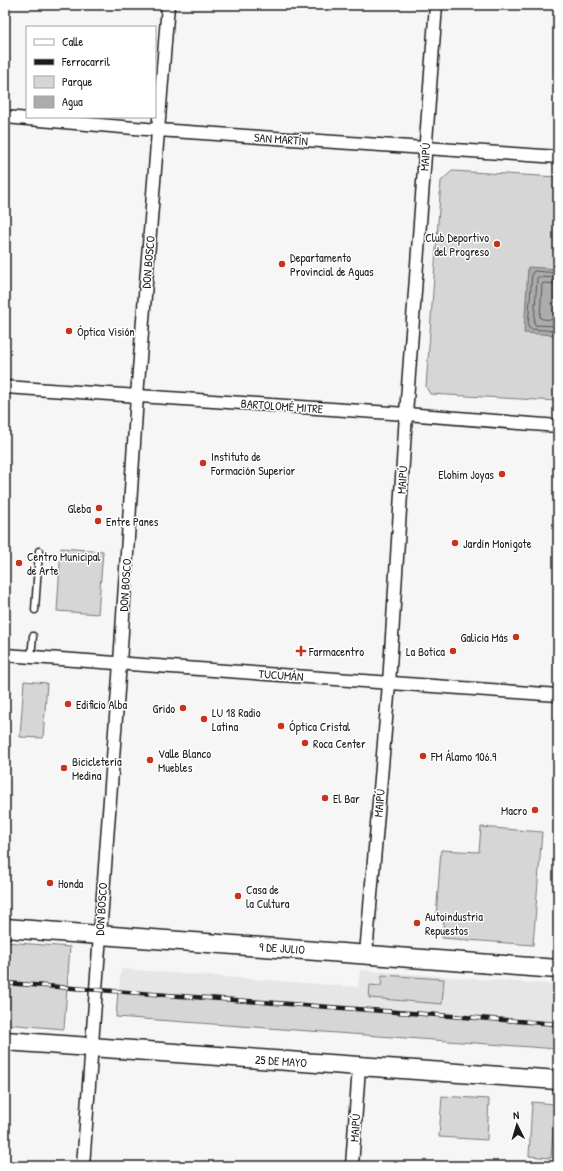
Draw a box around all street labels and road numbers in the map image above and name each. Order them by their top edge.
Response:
street label: SAN MARTÍN [254,129,308,149]
street label: MAIPÚ [416,142,434,172]
street label: DON BOSCO [137,235,159,289]
street label: BARTOLOMÉ MITRE [240,395,324,417]
street label: MAIPÚ [393,465,411,495]
street label: DON BOSCO [115,558,135,612]
street label: TUCUMÁN [258,665,304,685]
street label: MAIPÚ [369,788,389,818]
street label: DON BOSCO [91,882,111,936]
street label: 9 DE JULIO [258,938,306,958]
street label: 25 DE MAYO [254,1051,308,1071]
street label: MAIPÚ [346,1113,364,1143]

